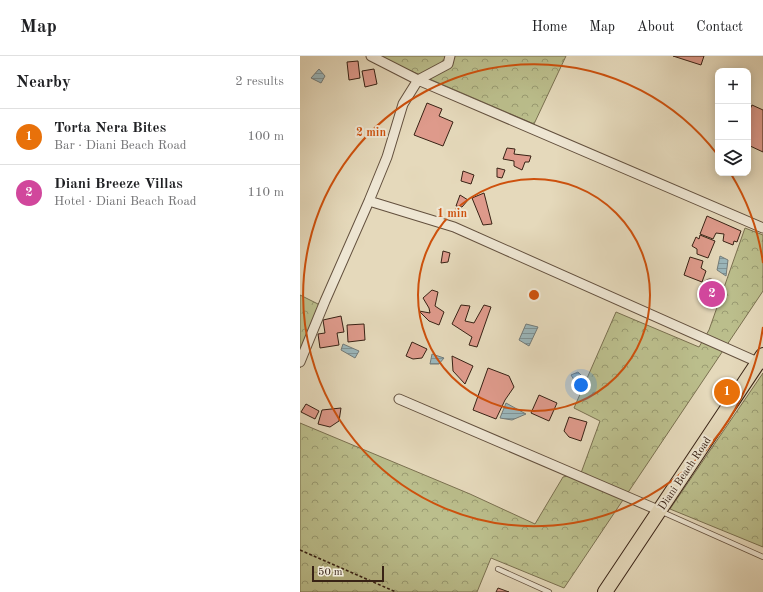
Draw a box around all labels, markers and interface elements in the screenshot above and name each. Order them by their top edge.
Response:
text: Map [20,18,57,37]
text: Home [532,20,567,34]
text: Map [589,20,615,34]
text: About [637,20,674,34]
text: Contact [696,20,743,34]
map controls [715,68,751,176]
button: + [715,68,751,104]
text: Nearby [16,74,71,91]
text: 2 results [235,75,284,88]
button: − [715,104,751,140]
text: Torta Nera Bites [54,121,166,136]
text: 2 min [356,127,386,139]
text: 1 [25,130,33,143]
text: 100 m [247,130,284,143]
text: Bar · Diani Beach Road [54,139,187,152]
button: layers [715,140,751,176]
text: Diani Breeze Villas [54,177,183,192]
text: 2 [25,186,33,199]
text: 110 m [247,186,284,199]
text: Hotel · Diani Beach Road [54,195,197,208]
text: 1 min [437,208,467,220]
pin: 2 [699,279,725,309]
centre of rings [527,288,541,302]
your location [571,375,591,395]
pin: 1 [714,377,740,407]
street label: Diani Beach Road [657,435,714,512]
scale bar [312,564,384,583]
text: 50 m [318,567,343,578]

